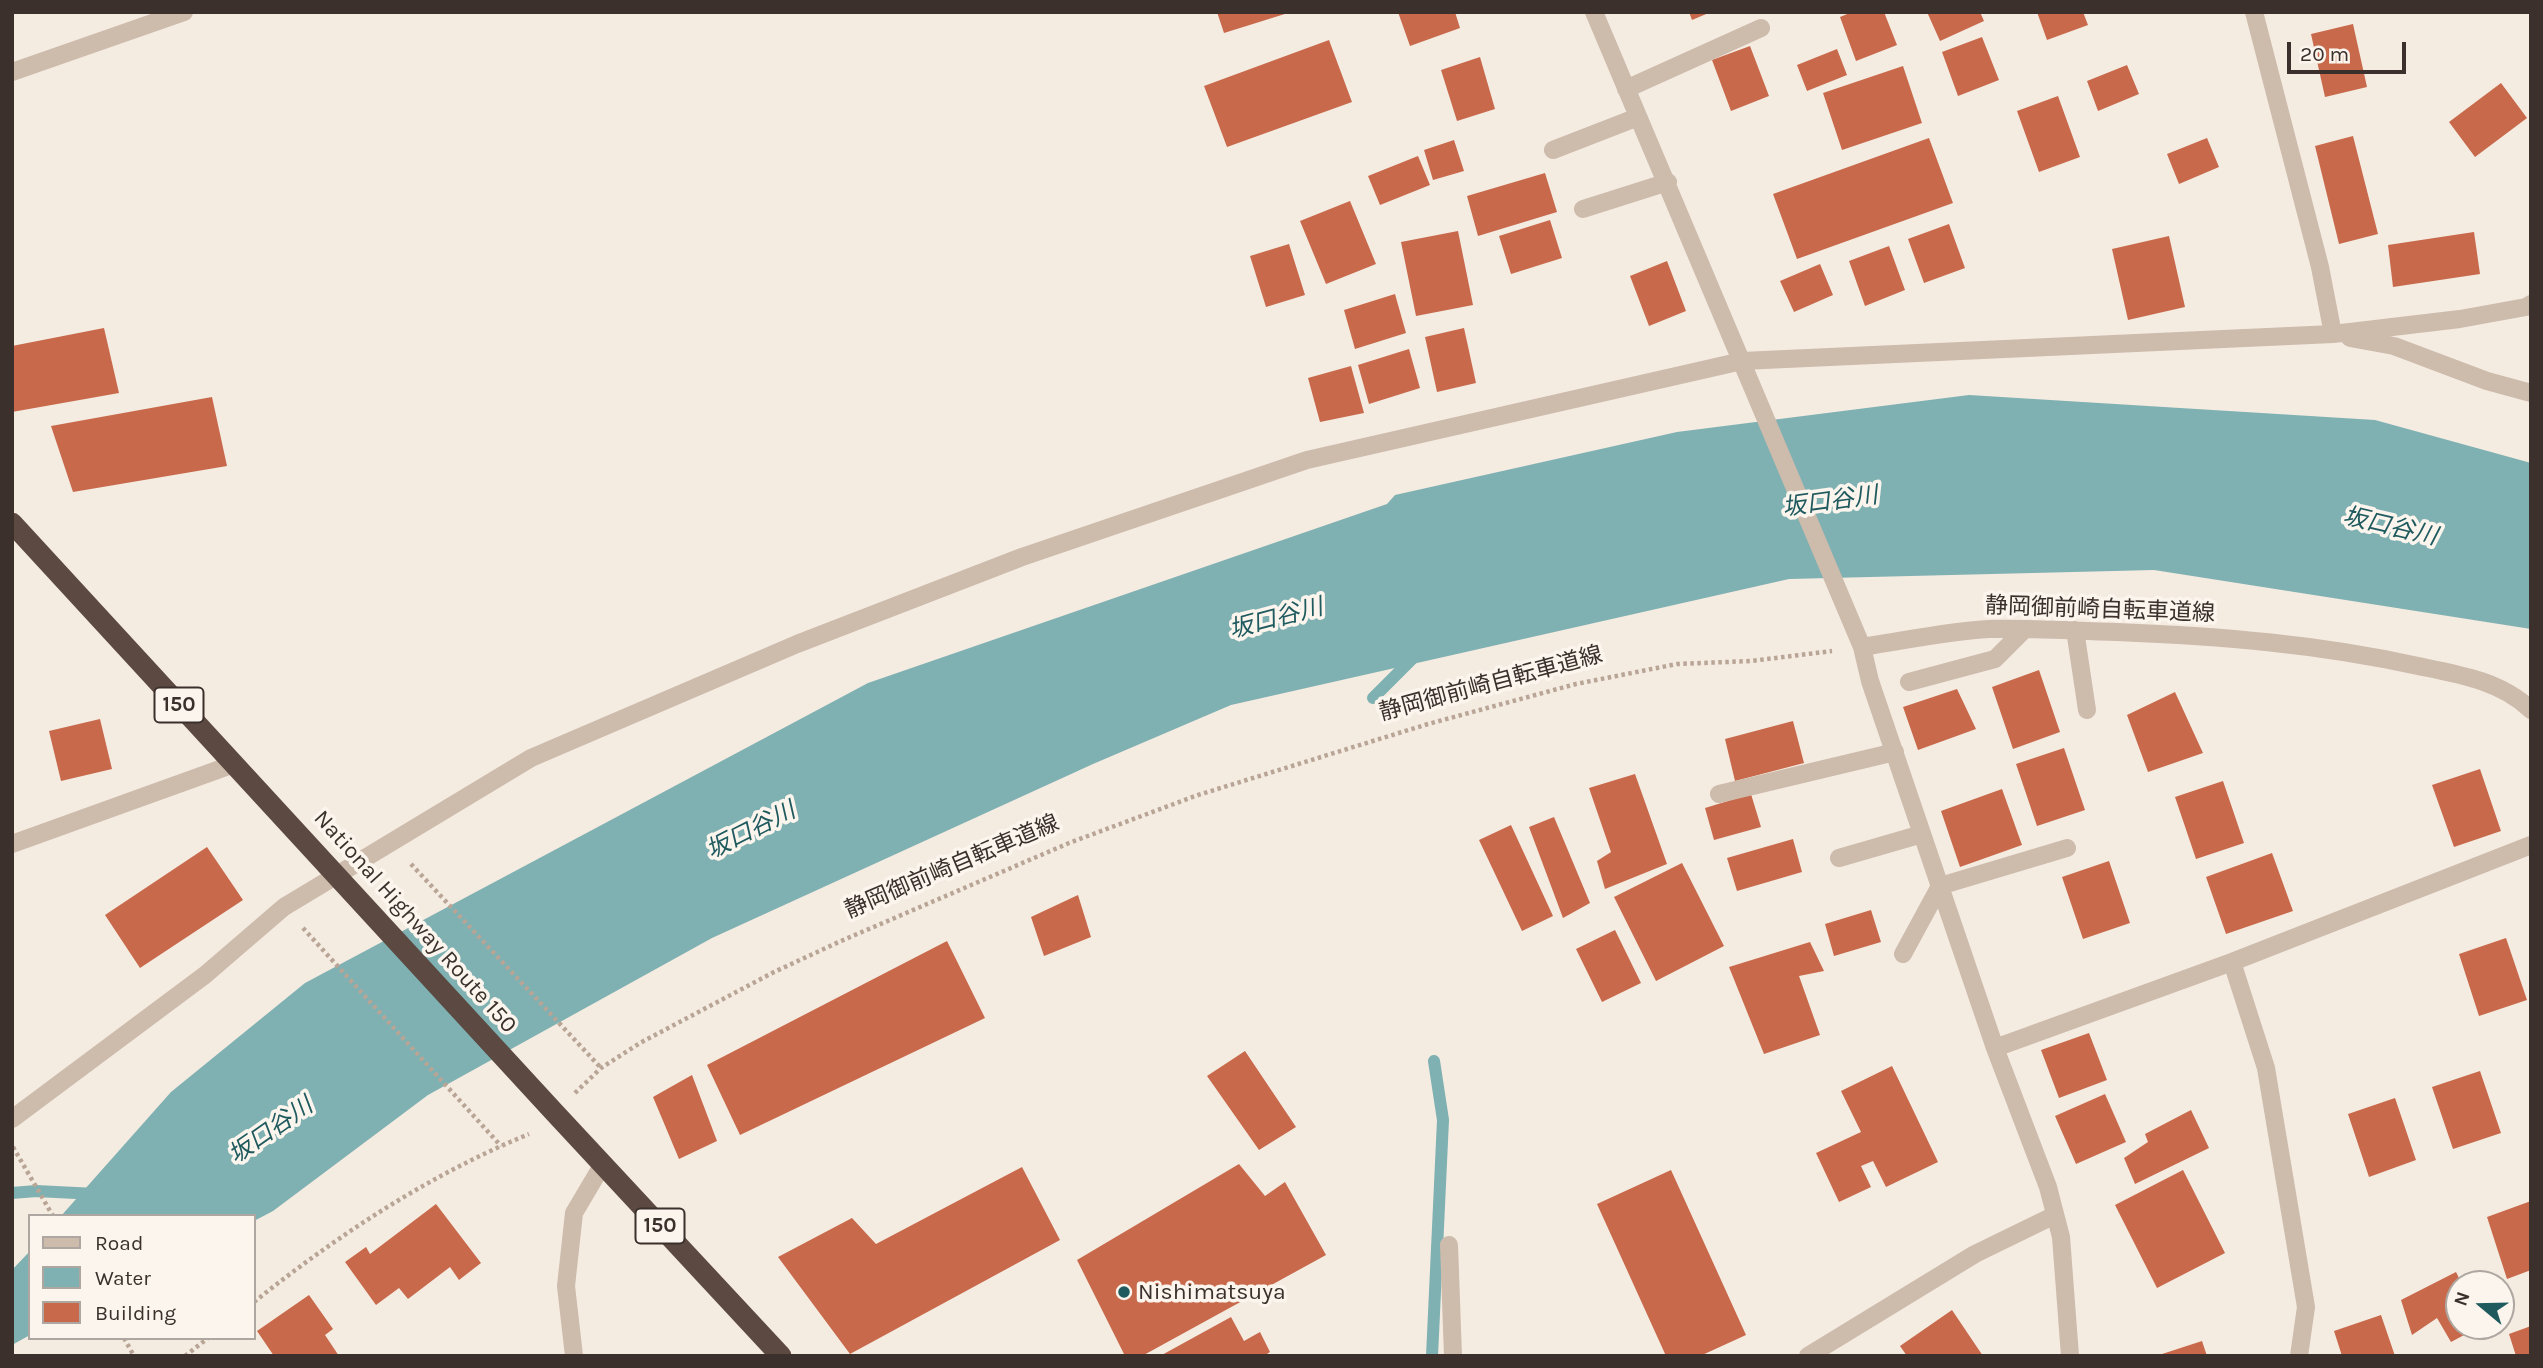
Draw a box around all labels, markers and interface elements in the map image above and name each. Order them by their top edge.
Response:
scale bar [2291,28,2410,72]
text: 20 m [2300,42,2349,66]
water label: 坂口谷川 [1780,481,1880,523]
water label: 坂口谷川 [2340,502,2440,552]
street label: 静岡御前崎自転車道線 [1985,592,2215,628]
water label: 坂口谷川 [1226,593,1326,645]
street label: 静岡御前崎自転車道線 [1376,641,1606,727]
road number: 150 [154,688,204,722]
water label: 坂口谷川 [702,796,800,866]
street label: National Highway Route 150 [308,805,522,1039]
street label: 静岡御前崎自転車道線 [841,809,1063,925]
water label: 坂口谷川 [223,1092,319,1170]
road number: 150 [636,1208,684,1244]
legend [28,1214,256,1340]
text: Road [95,1231,143,1255]
text: Water [95,1266,151,1290]
north arrow [2445,1270,2515,1340]
place label: Nishimatsuya [1138,1278,1286,1306]
marker: Nishimatsuya [1116,1284,1132,1300]
text: N [2449,1289,2475,1309]
text: Building [95,1301,176,1325]

